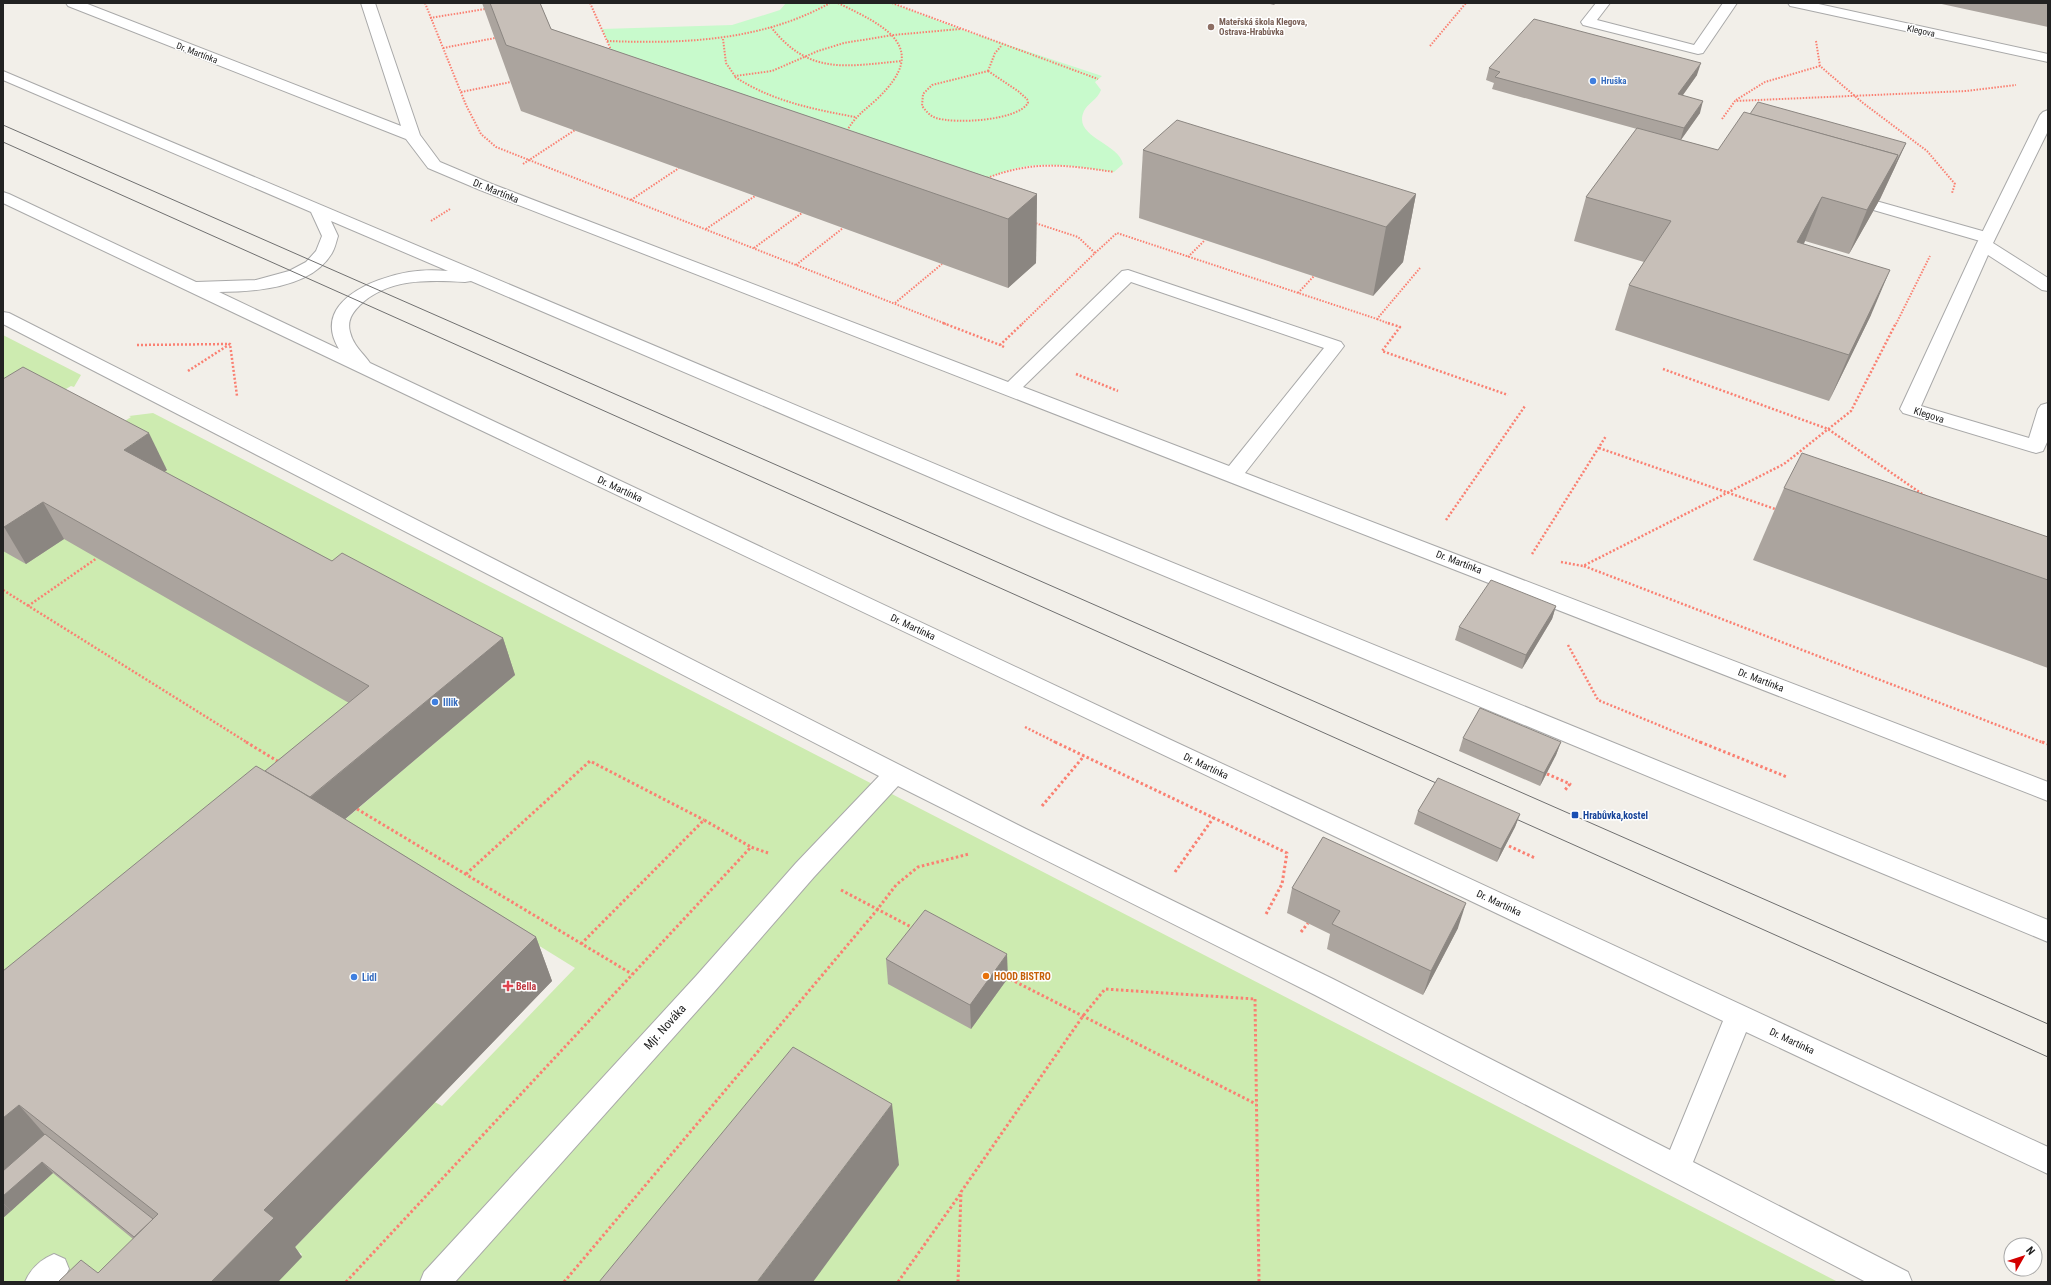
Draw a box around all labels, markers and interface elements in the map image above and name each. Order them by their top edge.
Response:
place label: Mateřská škola Klegova, Ostrava-Hrabůvka [1219,17,1307,37]
marker: Mateřská škola Klegova, Ostrava-Hrabůvka [1206,22,1216,32]
street label: Klegova [1906,23,1936,39]
street label: Dr. Martínka [175,41,219,65]
marker: Hruška [1588,76,1598,86]
place label: Hruška [1601,76,1627,86]
street label: Dr. Martínka [472,177,521,205]
street label: Klegova [1912,405,1946,425]
street label: Dr. Martínka [596,474,644,504]
street label: Dr. Martínka [1435,548,1484,576]
street label: Dr. Martínka [889,612,937,642]
street label: Dr. Martínka [1737,666,1786,694]
marker: Illik [430,697,440,707]
place label: Illik [443,697,458,708]
street label: Dr. Martínka [1182,751,1230,781]
marker: Hrabůvka,kostel [1570,810,1580,820]
place label: Hrabůvka,kostel [1583,810,1648,822]
street label: Dr. Martínka [1475,888,1523,918]
marker: HOOD BISTRO [981,971,991,981]
place label: HOOD BISTRO [994,971,1051,982]
marker: Lidl [349,972,359,982]
place label: Lidl [362,972,377,983]
marker: Bella [503,981,513,991]
place label: Bella [516,981,536,992]
street label: Mjr. Nováka [641,1001,689,1052]
street label: Dr. Martínka [1768,1026,1816,1056]
north arrow [2003,1237,2043,1277]
text: N [2023,1244,2038,1258]

